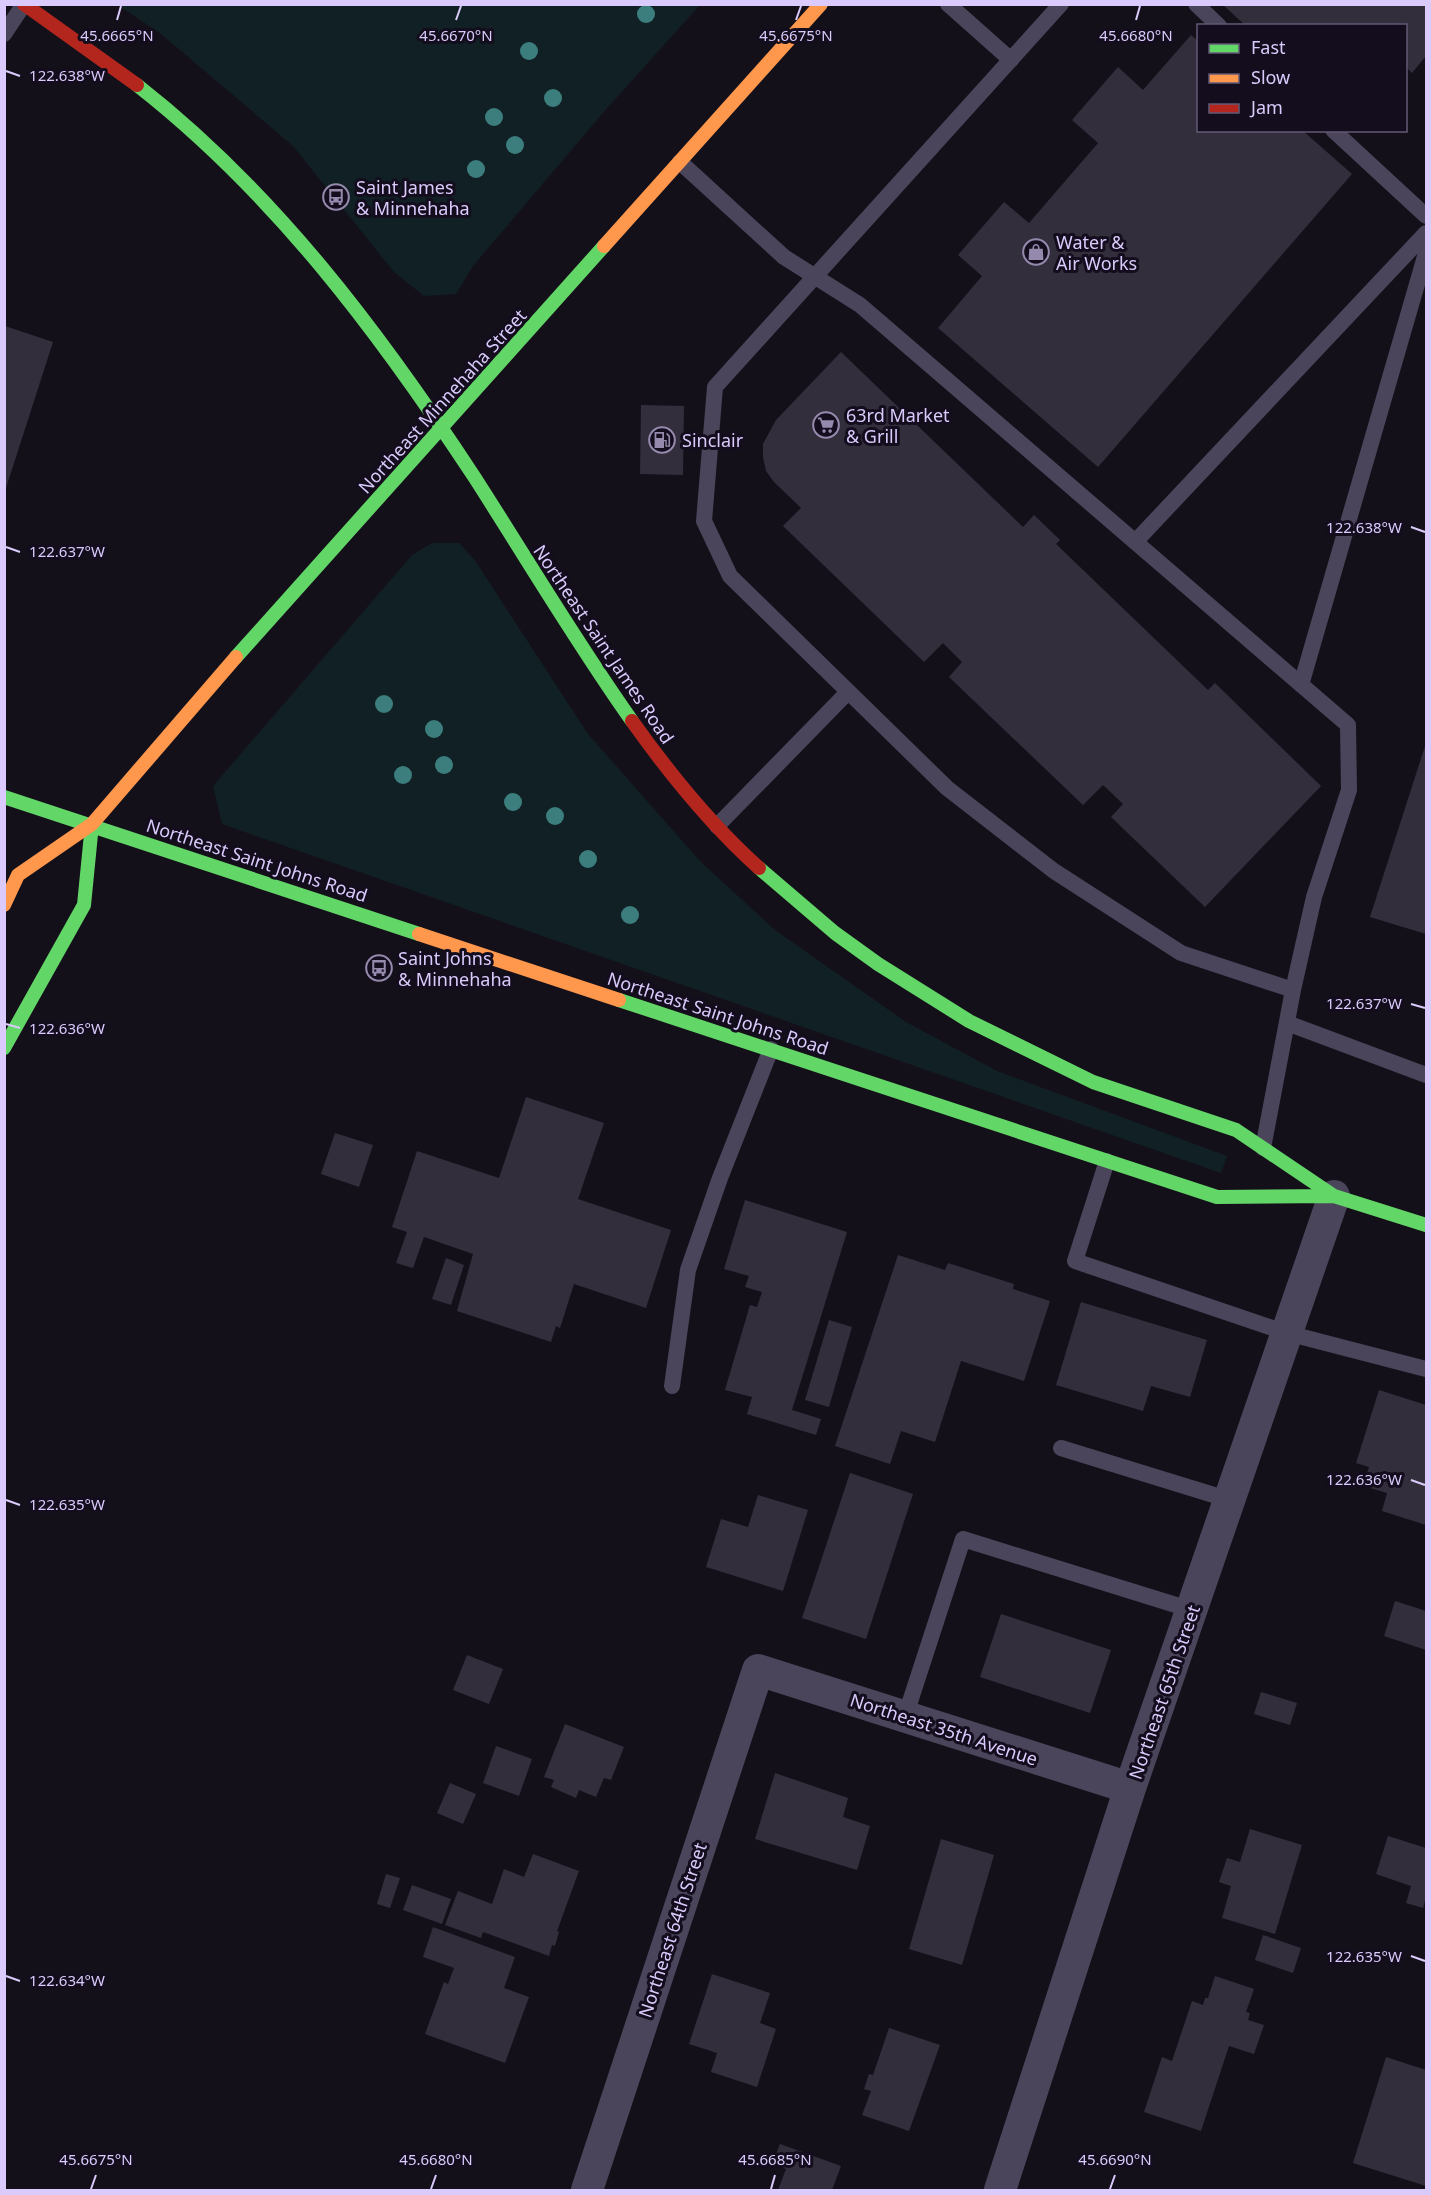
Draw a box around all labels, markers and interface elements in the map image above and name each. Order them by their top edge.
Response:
legend [1197,24,1407,132]
text: 45.6665°N [80,25,154,45]
text: 45.6670°N [419,25,493,45]
text: 45.6675°N [759,25,833,45]
text: 45.6680°N [1099,25,1173,45]
text: Fast [1251,35,1286,59]
text: 122.638°W [29,65,105,85]
text: Slow [1251,65,1290,89]
text: Jam [1249,95,1283,119]
place label: Saint James & Minnehaha [356,175,470,220]
bus stop icon: Saint James & Minnehaha [321,182,351,212]
place label: Water & Air Works [1056,230,1137,275]
shop icon: Water & Air Works [1021,237,1051,267]
street label: Northeast Minnehaha Street [353,303,532,498]
place label: 63rd Market & Grill [846,403,950,448]
supermarket icon: 63rd Market & Grill [811,410,841,440]
fuel station icon: Sinclair [647,425,677,455]
place label: Sinclair [682,428,744,452]
text: 122.638°W [1326,517,1402,537]
street label: Northeast Saint James Road [528,540,680,748]
text: 122.637°W [29,541,105,561]
street label: Northeast Saint Johns Road [143,813,371,907]
place label: Saint Johns & Minnehaha [398,946,512,991]
bus stop icon: Saint Johns & Minnehaha [364,953,394,983]
street label: Northeast Saint Johns Road [604,966,832,1060]
text: 122.637°W [1326,993,1402,1013]
text: 122.636°W [29,1018,105,1038]
text: 122.636°W [1326,1469,1402,1489]
text: 122.635°W [29,1494,105,1514]
street label: Northeast 65th Street [1123,1601,1205,1782]
street label: Northeast 35th Avenue [847,1687,1041,1771]
street label: Northeast 64th Street [632,1839,712,2021]
text: 122.635°W [1326,1946,1402,1966]
text: 122.634°W [29,1970,105,1990]
text: 45.6675°N [59,2149,133,2169]
text: 45.6680°N [399,2149,473,2169]
text: 45.6685°N [738,2149,812,2169]
text: 45.6690°N [1078,2149,1152,2169]

